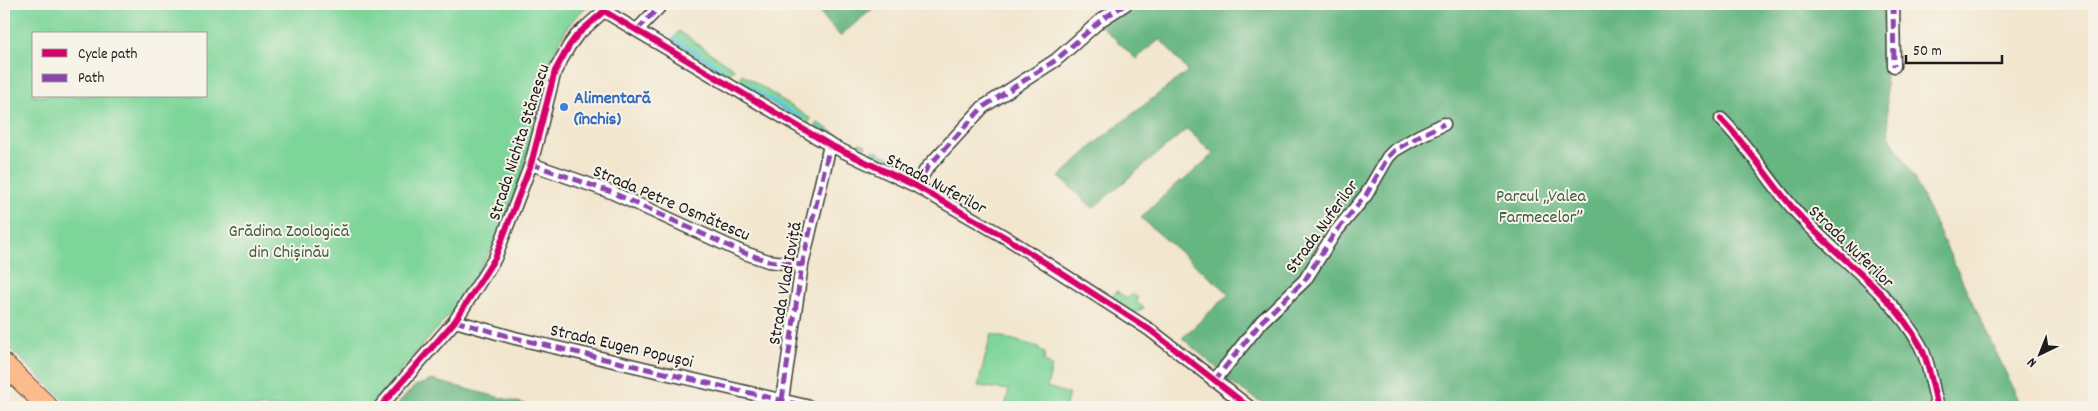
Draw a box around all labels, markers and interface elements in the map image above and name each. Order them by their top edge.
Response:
legend [32,32,208,98]
scale bar [1906,32,2002,64]
text: 50 m [1913,41,1942,63]
text: Cycle path [78,44,138,66]
street label: Strada Nichita Stănescu [483,61,557,224]
text: Path [78,68,104,90]
place label: Alimentară (închis) [574,87,652,133]
marker: Alimentară (închis) [558,101,570,113]
street label: Strada Nuferilor [881,148,991,222]
street label: Strada Petre Osmătescu [589,160,753,249]
street label: Strada Nuferilor [1280,175,1366,280]
park label: Parcul „Valea Farmecelor” [1496,185,1586,231]
street label: Strada Nuferilor [1802,200,1899,295]
park label: Grădina Zoologică din Chișinău [228,220,350,266]
street label: Strada Vlad Ioviță [763,220,810,347]
street label: Strada Eugen Popușoi [547,319,695,376]
north arrow [2016,328,2066,378]
text: N [2023,352,2042,372]

